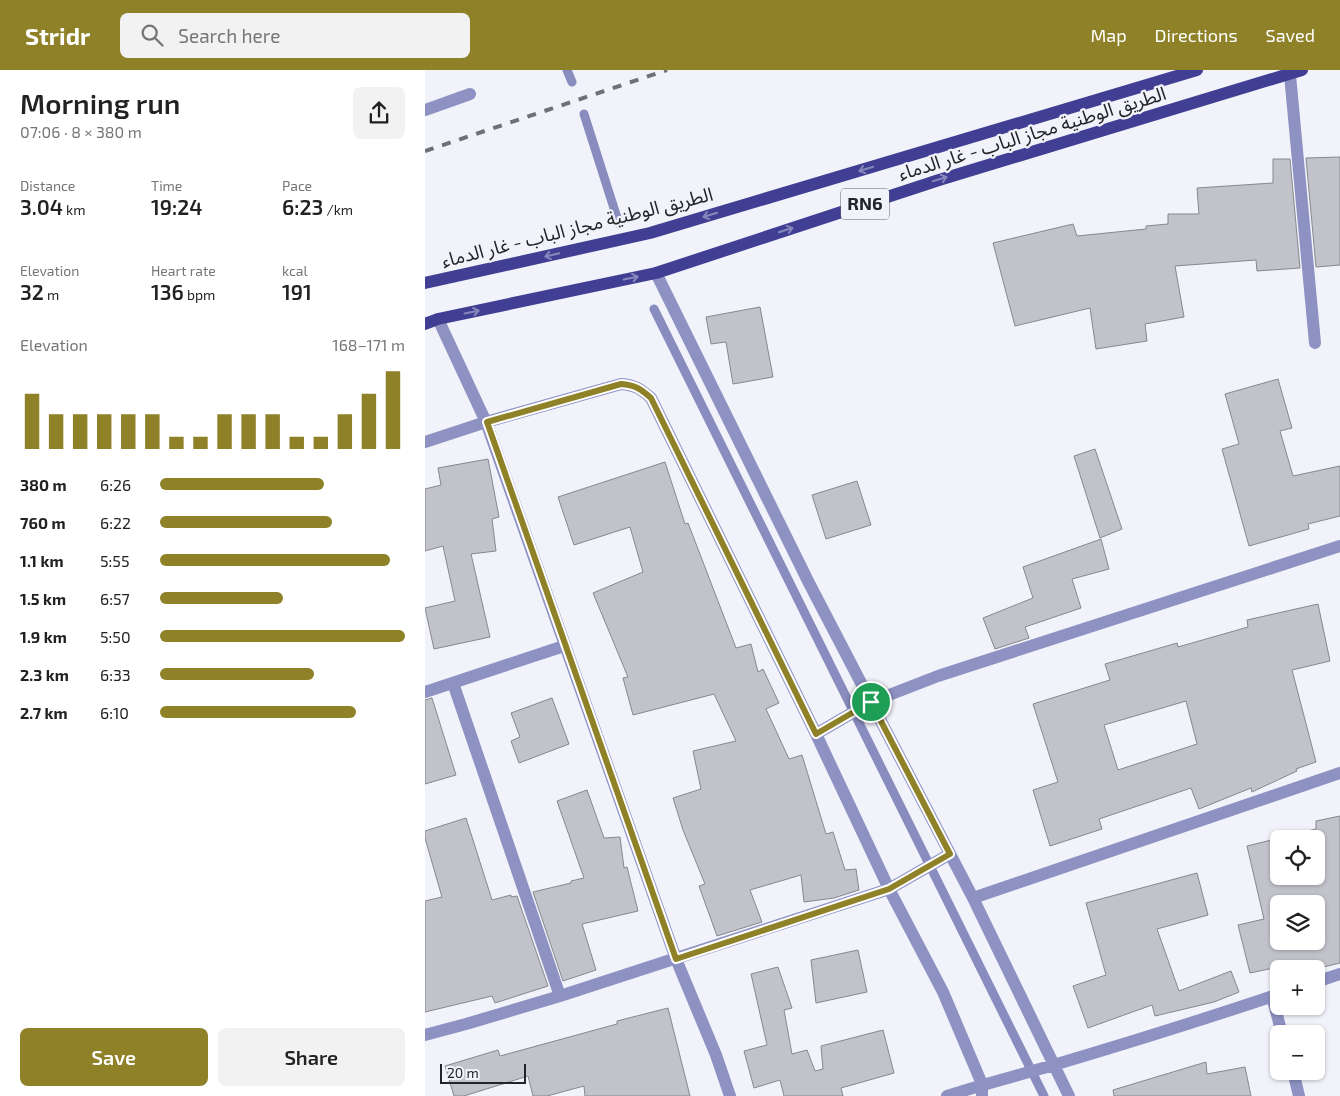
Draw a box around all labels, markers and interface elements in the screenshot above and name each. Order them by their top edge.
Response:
search box [120,13,470,58]
text: Stridr [25,21,90,50]
icon: search [138,21,166,49]
text: Search here [178,24,280,47]
text: Map [1090,24,1127,46]
text: Directions [1155,24,1238,46]
text: Saved [1266,24,1315,46]
street label: الطريق الوطنية مجاز الباب - غار الدماء [895,81,1169,185]
text: Morning run [20,86,180,120]
button: share [353,87,405,139]
text: 07:06 · 8 × 380 m [20,122,142,141]
one-way arrow [858,164,874,174]
one-way arrow [932,174,948,184]
text: Distance [20,177,75,194]
text: Time [151,177,182,194]
text: Pace [282,177,312,194]
street label: الطريق الوطنية مجاز الباب - غار الدماء [439,182,715,272]
road number: RN6 [841,188,889,220]
text: 3.04 [20,194,63,219]
text: 19:24 [151,194,202,219]
text: 6:23 [282,194,323,219]
text: km [63,201,86,218]
text: /km [323,201,353,218]
one-way arrow [702,211,718,221]
one-way arrow [778,225,793,234]
one-way arrow [545,251,561,260]
text: Elevation [20,262,79,279]
text: Heart rate [151,262,216,279]
text: kcal [282,262,308,279]
one-way arrow [623,273,639,283]
text: 32 [20,279,44,304]
text: 136 [151,279,184,304]
text: 191 [282,279,312,304]
text: m [44,286,59,303]
text: bpm [184,286,215,303]
one-way arrow [464,307,480,316]
text: Elevation [20,335,88,354]
text: 168–171 m [332,335,405,354]
text: 380 m [20,475,67,494]
text: 6:26 [100,475,131,494]
text: 760 m [20,513,66,532]
text: 6:22 [100,513,131,532]
text: 1.1 km [20,551,64,570]
text: 5:55 [100,551,130,570]
text: 1.5 km [20,589,66,608]
text: 6:57 [100,589,130,608]
text: 1.9 km [20,627,67,646]
text: 5:50 [100,627,131,646]
text: 2.3 km [20,665,69,684]
text: 6:33 [100,665,131,684]
pin [850,681,892,723]
icon: arrive [857,688,885,716]
text: 2.7 km [20,703,68,722]
text: 6:10 [100,703,129,722]
map controls [1270,830,1325,1080]
button: locate [1270,830,1325,885]
button: layers [1270,895,1325,950]
button: + [1270,960,1325,1015]
button: − [1270,1025,1325,1080]
button: Save [20,1028,208,1086]
button: Share [218,1028,405,1086]
scale bar [440,1061,526,1084]
text: 20 m [447,1064,479,1081]

